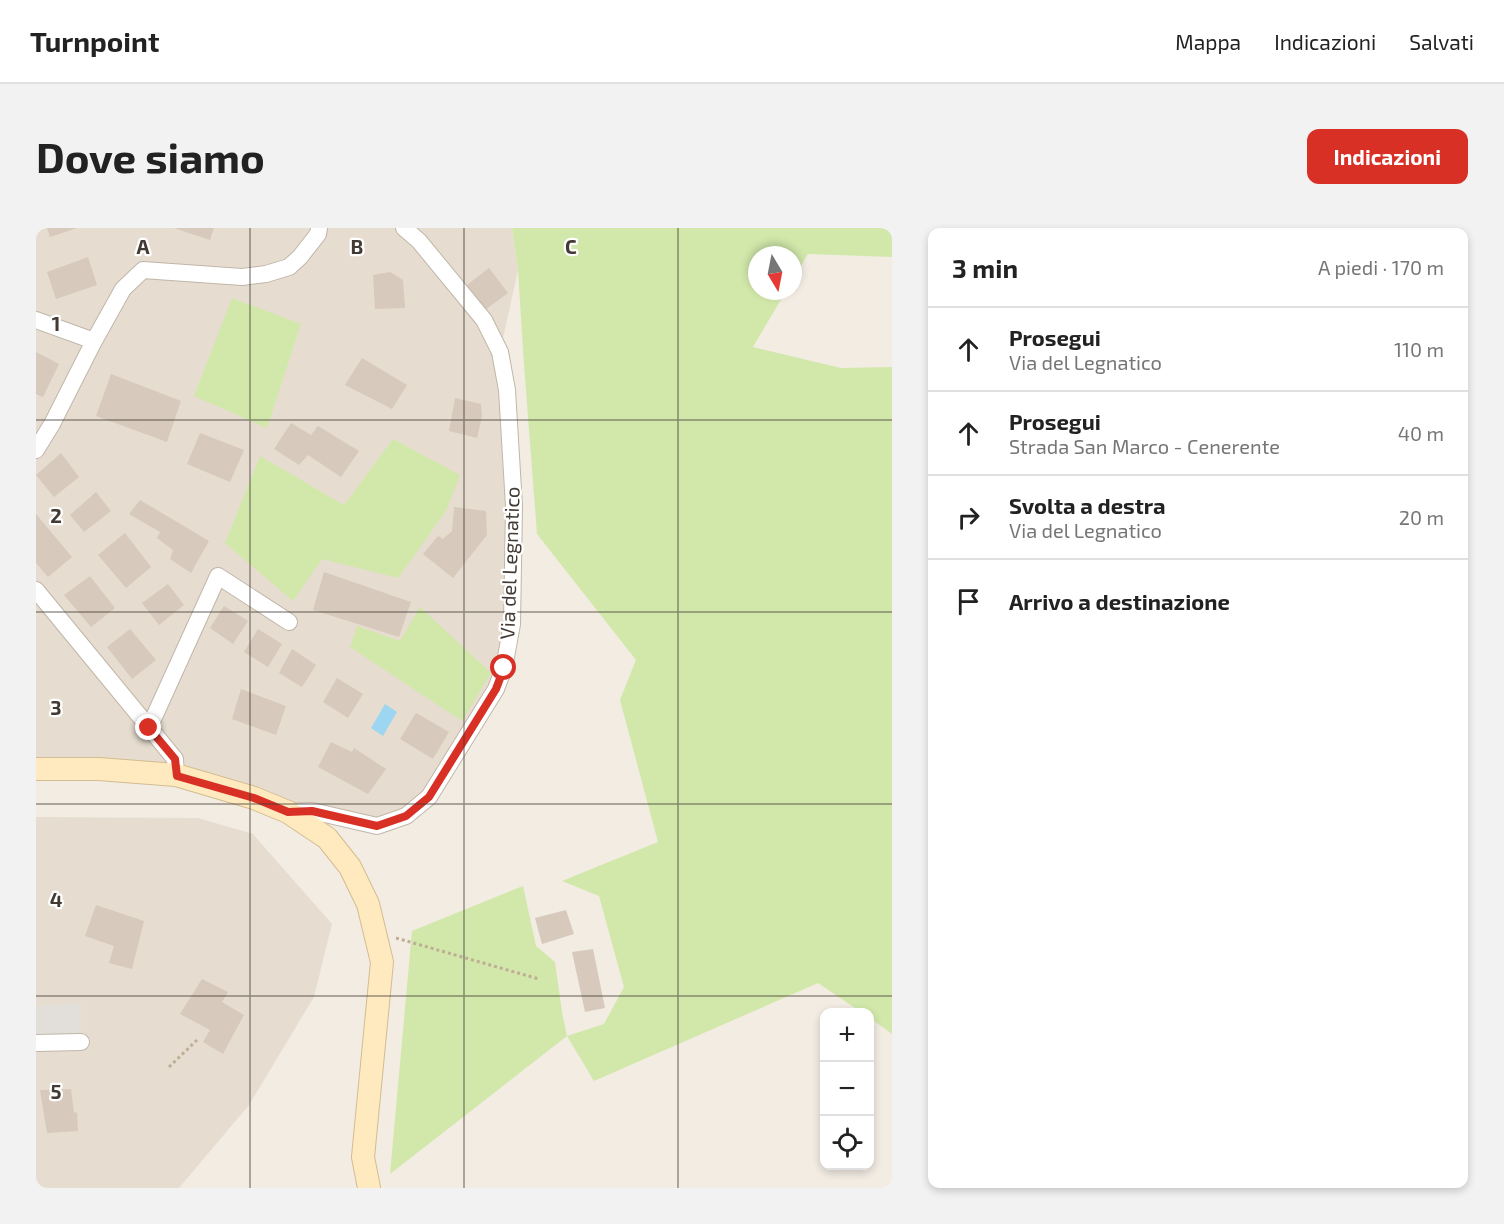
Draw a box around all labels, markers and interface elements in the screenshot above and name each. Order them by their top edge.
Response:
text: Turnpoint [30,24,159,58]
text: Mappa [1175,29,1241,54]
text: Indicazioni [1274,29,1376,54]
text: Salvati [1409,29,1474,54]
button: Indicazioni [1307,129,1468,184]
text: Dove siamo [36,131,265,181]
text: A [136,234,150,258]
text: B [351,234,363,258]
text: C [565,234,577,258]
north arrow [748,246,802,300]
text: 3 min [952,252,1018,283]
text: A piedi · 170 m [1318,255,1444,279]
text: 1 [52,311,60,335]
text: Prosegui [1009,324,1101,350]
icon: ahead [952,333,985,366]
text: 110 m [1394,337,1444,361]
text: Via del Legnatico [1009,350,1162,374]
text: Prosegui [1009,408,1101,434]
icon: ahead [952,417,985,450]
text: 40 m [1398,421,1444,445]
text: Strada San Marco - Cenerente [1009,434,1280,458]
street label: Via del Legnatico [494,486,524,640]
text: Svolta a destra [1009,492,1166,518]
icon: right [952,501,985,534]
text: 2 [50,503,62,527]
text: 20 m [1399,505,1444,529]
text: Via del Legnatico [1009,518,1162,542]
icon: arrive [952,585,985,618]
text: Arrivo a destinazione [1009,588,1230,614]
route start [490,654,516,680]
text: 3 [50,695,62,719]
route end [135,714,161,740]
text: 4 [50,887,63,911]
map controls [820,1008,874,1170]
button: + [820,1008,874,1062]
button: − [820,1062,874,1116]
text: 5 [50,1079,62,1103]
button: locate [820,1116,874,1170]

